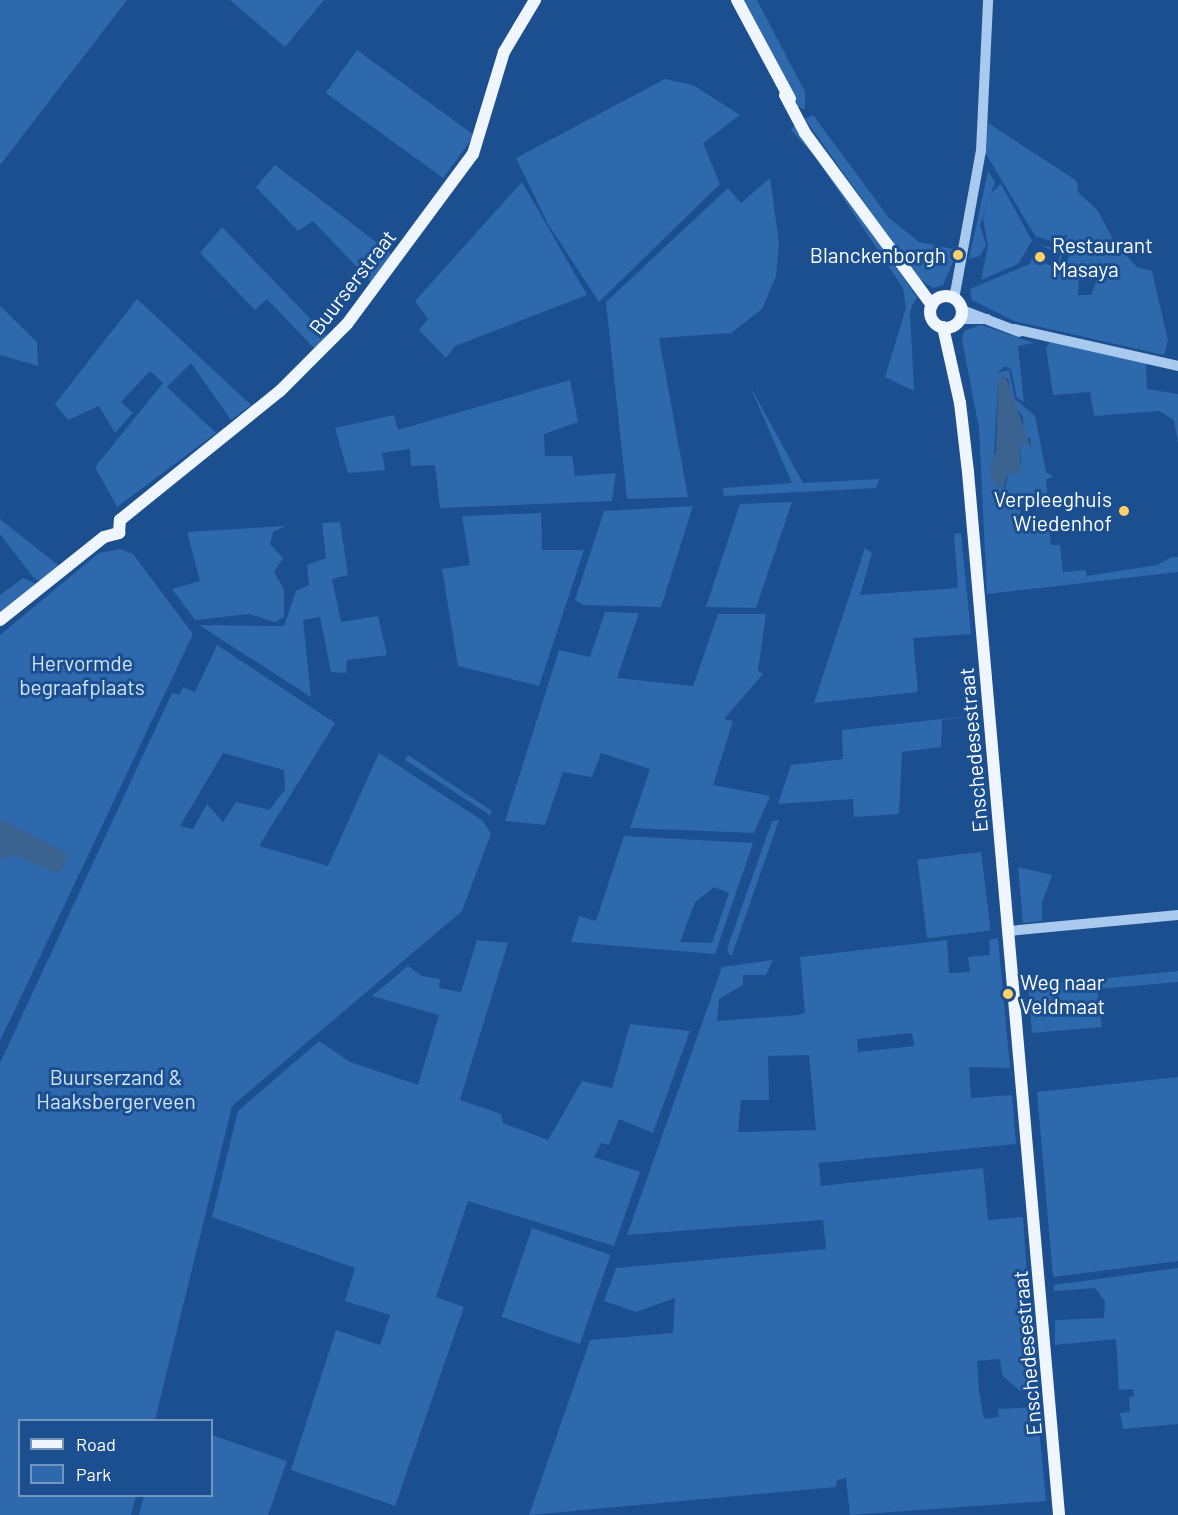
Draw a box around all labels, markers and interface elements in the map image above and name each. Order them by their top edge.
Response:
street label: Buurserstraat [303,225,401,339]
place label: Restaurant Masaya [1052,232,1153,282]
place label: Blanckenborgh [810,242,946,268]
marker: Blanckenborgh [951,248,965,262]
marker: Restaurant Masaya [1033,250,1047,264]
place label: Verpleeghuis Wiedenhof [994,486,1112,536]
marker: Verpleeghuis Wiedenhof [1117,504,1131,518]
park label: Hervormde begraafplaats [19,650,145,700]
street label: Enschedesestraat [953,667,993,833]
place label: Weg naar Veldmaat [1020,969,1105,1019]
marker: Weg naar Veldmaat [1001,987,1015,1001]
park label: Buurserzand & Haaksbergerveen [36,1064,196,1114]
street label: Enschedesestraat [1007,1270,1047,1436]
legend [18,1419,213,1497]
text: Road [76,1433,116,1455]
text: Park [76,1463,111,1485]

